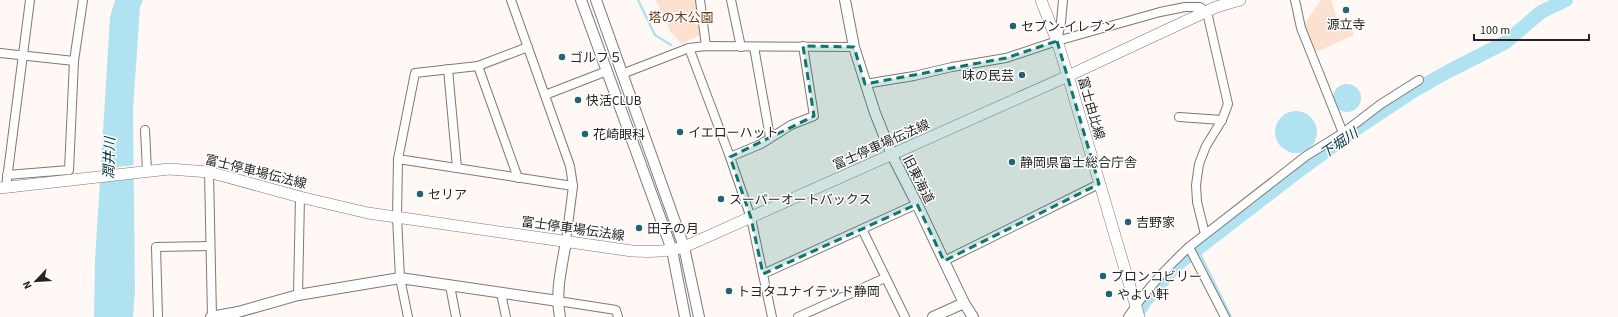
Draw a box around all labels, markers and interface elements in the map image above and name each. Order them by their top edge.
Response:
marker: 源立寺 [1341,5,1351,15]
park label: 塔の木公園 [648,9,714,27]
place label: 源立寺 [1326,16,1366,34]
scale bar [1474,16,1589,42]
place label: セブン-イレブン [1021,18,1116,36]
marker: セブン-イレブン [1008,21,1018,31]
text: 100 m [1480,22,1510,39]
place label: ゴルフ５ [570,49,622,67]
marker: ゴルフ５ [557,52,567,62]
place label: 味の民芸 [962,67,1014,85]
marker: 味の民芸 [1017,70,1027,80]
street label: 富士由比線 [1073,75,1109,142]
place label: 快活CLUB [586,92,642,110]
marker: 快活CLUB [573,95,583,105]
street label: 富士停車場伝法線 [830,116,933,174]
water label: 下堀川 [1317,123,1364,164]
place label: イエローハット [688,124,779,142]
place label: 花崎眼科 [593,126,645,144]
marker: イエローハット [675,127,685,137]
marker: 花崎眼科 [580,129,590,139]
water label: 潤井川 [99,135,121,179]
street label: 富士停車場伝法線 [203,151,308,193]
street label: 旧東海道 [898,152,938,207]
place label: 静岡県富士総合庁舎 [1020,154,1137,172]
marker: 静岡県富士総合庁舎 [1007,157,1017,167]
place label: セリア [428,186,467,204]
marker: セリア [415,189,425,199]
place label: スーパーオートバックス [729,191,871,209]
marker: スーパーオートバックス [716,194,726,204]
street label: 富士停車場伝法線 [520,213,626,245]
place label: 吉野家 [1136,214,1175,232]
marker: 吉野家 [1123,217,1133,227]
place label: 田子の月 [647,220,699,238]
marker: 田子の月 [634,223,644,233]
north arrow [16,261,56,301]
place label: ブロンコビリー [1111,268,1202,286]
marker: ブロンコビリー [1098,271,1108,281]
text: N [19,279,36,292]
place label: トヨタユナイテッド静岡 [737,283,880,301]
marker: トヨタユナイテッド静岡 [724,286,734,296]
place label: やよい軒 [1117,286,1169,304]
marker: やよい軒 [1104,289,1114,299]

